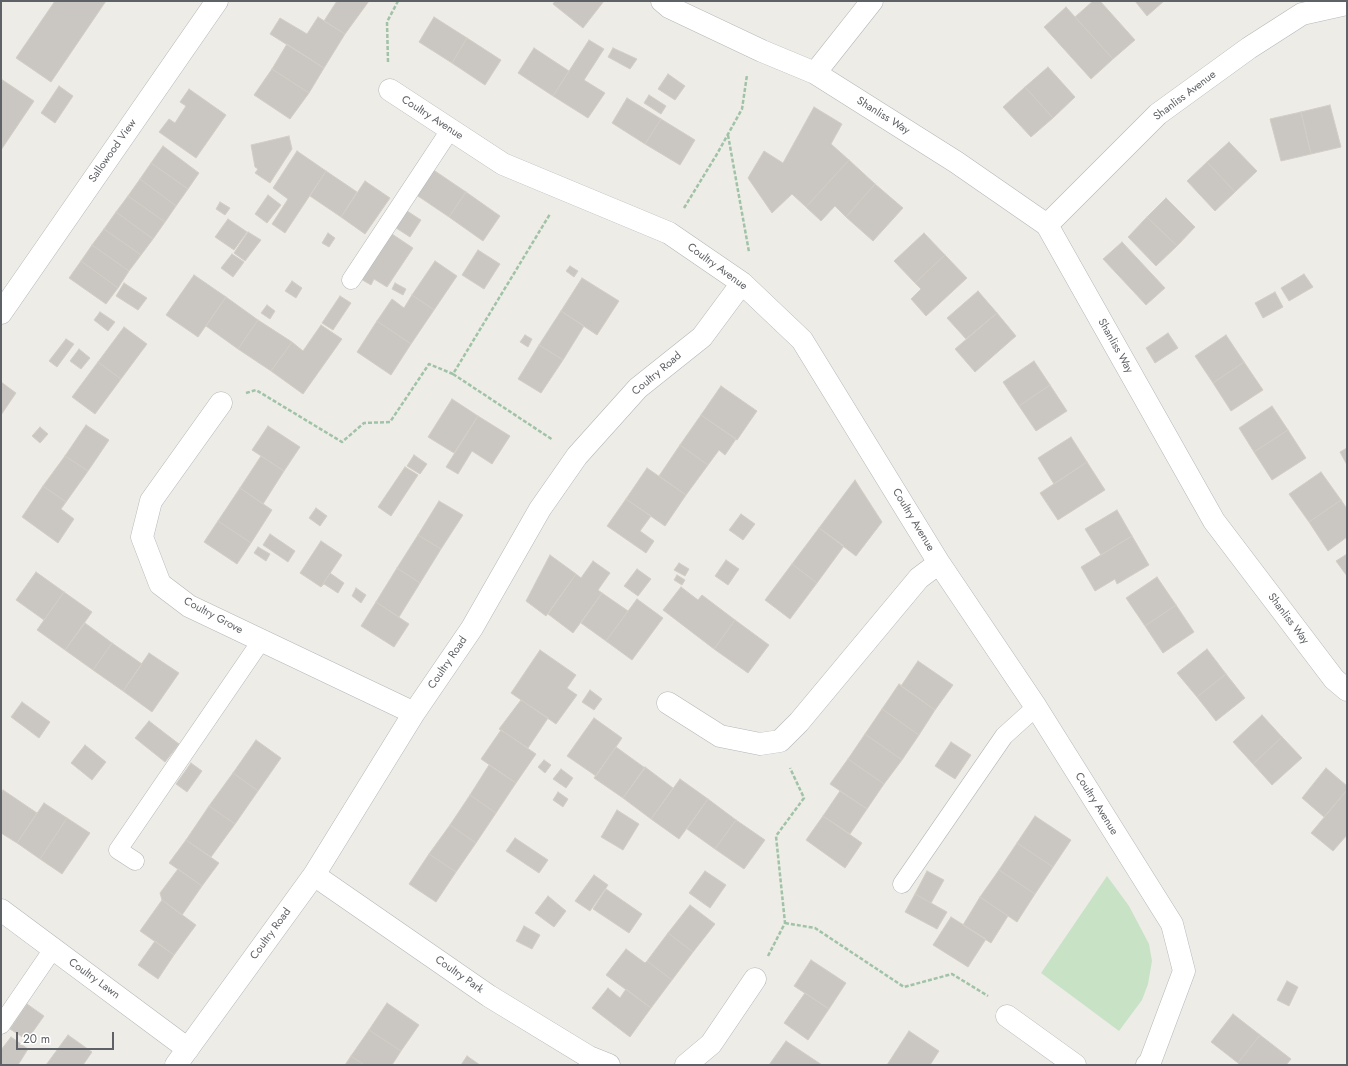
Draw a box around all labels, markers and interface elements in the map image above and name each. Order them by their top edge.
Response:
street label: Shanliss Avenue [1151,68,1219,124]
street label: Coultry Avenue [399,93,465,143]
street label: Shanliss Way [854,94,912,138]
street label: Sallowood View [86,117,140,185]
street label: Coultry Avenue [684,241,750,293]
street label: Shanliss Way [1095,316,1135,376]
street label: Coultry Road [630,350,684,398]
street label: Coultry Avenue [889,486,937,554]
street label: Shanliss Way [1265,591,1311,647]
street label: Coultry Grove [181,595,245,637]
street label: Coultry Road [426,634,470,692]
street label: Coultry Avenue [1072,770,1120,838]
street label: Coultry Road [248,906,294,962]
street label: Coultry Park [432,953,486,997]
street label: Coultry Lawn [66,956,122,1002]
scale bar [18,1024,116,1050]
text: 20 m [23,1030,50,1048]

